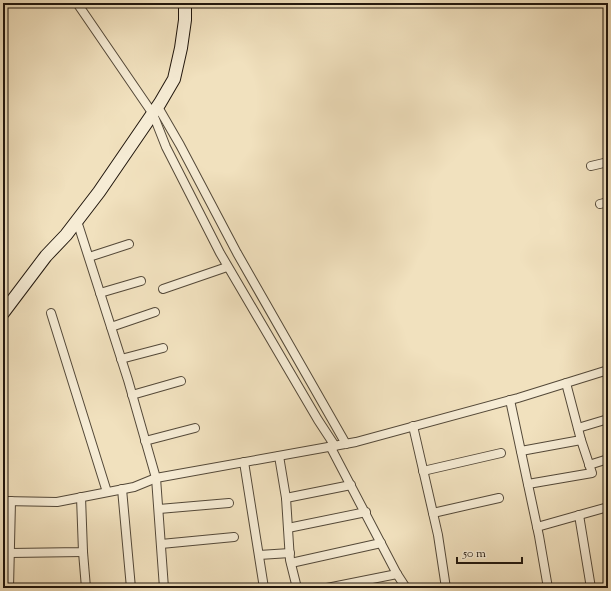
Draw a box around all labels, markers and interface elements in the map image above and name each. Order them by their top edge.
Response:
scale bar [457,539,522,565]
text: 50 m [462,545,486,563]

